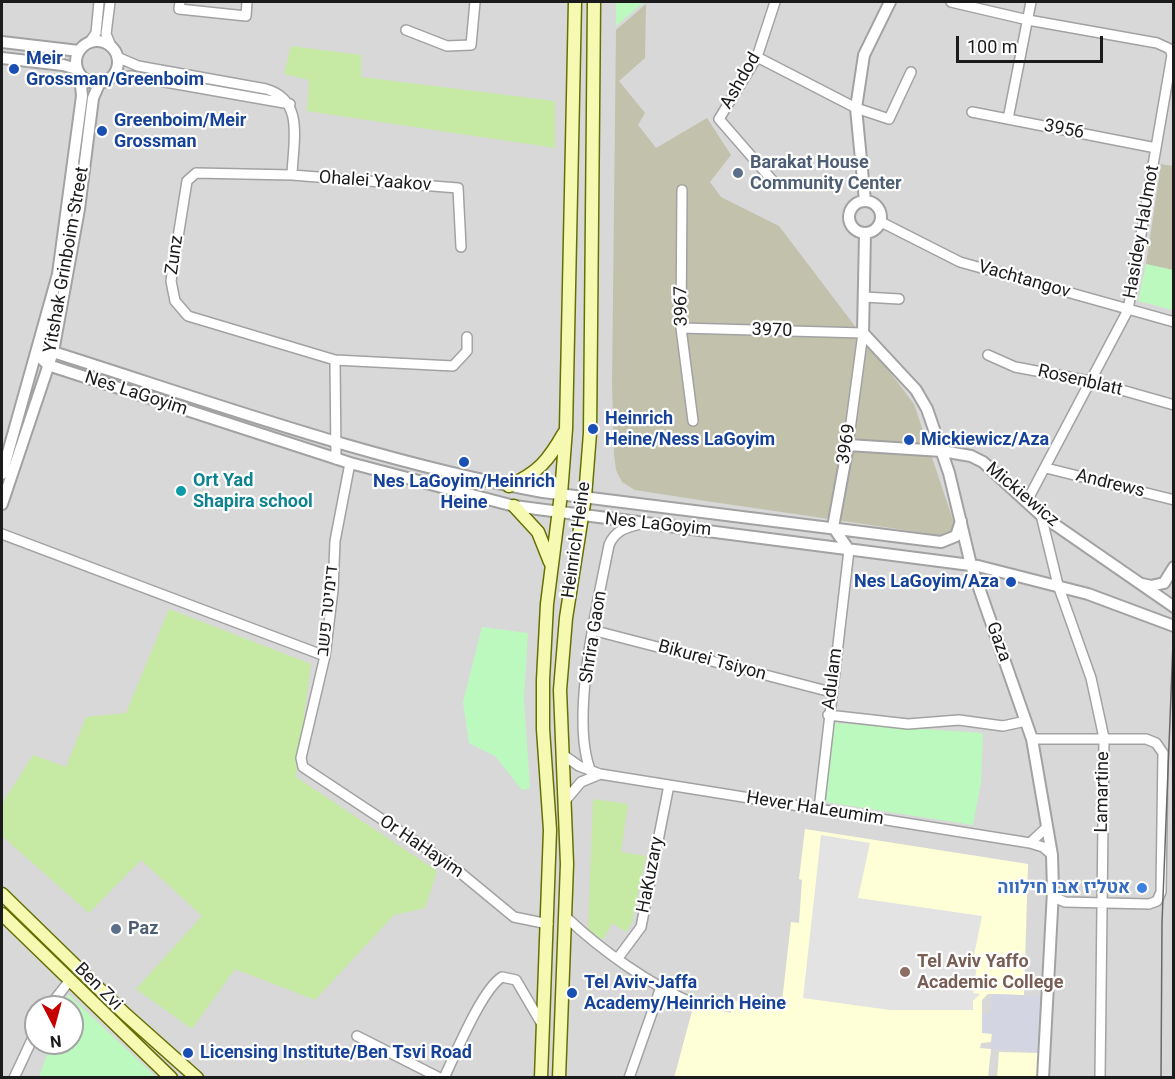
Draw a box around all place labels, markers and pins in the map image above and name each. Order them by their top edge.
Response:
place label: Meir Grossman/Greenboim [26,48,204,90]
marker: Meir Grossman/Greenboim [7,62,21,76]
place label: Greenboim/Meir Grossman [114,110,246,152]
marker: Greenboim/Meir Grossman [95,124,109,138]
place label: Barakat House Community Center [750,152,902,195]
marker: Barakat House Community Center [731,166,745,180]
place label: Heinrich Heine/Ness LaGoyim [605,408,775,450]
marker: Heinrich Heine/Ness LaGoyim [586,422,600,436]
place label: Mickiewicz/Aza [921,429,1049,451]
marker: Mickiewicz/Aza [902,433,916,447]
marker: Nes LaGoyim/Heinrich Heine [457,455,471,469]
place label: Ort Yad Shapira school [193,470,313,512]
place label: Nes LaGoyim/Heinrich Heine [373,471,555,514]
marker: Ort Yad Shapira school [174,484,188,498]
place label: Nes LaGoyim/Aza [854,571,999,593]
marker: Nes LaGoyim/Aza [1004,575,1018,589]
place label: אטליז אבו חילווה [997,877,1130,899]
marker: אטליז אבו חילווה [1135,881,1149,895]
place label: Paz [128,918,158,940]
marker: Paz [109,922,123,936]
place label: Tel Aviv Yaffo Academic College [917,951,1063,994]
marker: Tel Aviv Yaffo Academic College [898,965,912,979]
place label: Tel Aviv-Jaffa Academy/Heinrich Heine [584,972,786,1014]
marker: Tel Aviv-Jaffa Academy/Heinrich Heine [565,986,579,1000]
place label: Licensing Institute/Ben Tsvi Road [200,1042,472,1064]
marker: Licensing Institute/Ben Tsvi Road [181,1046,195,1060]

